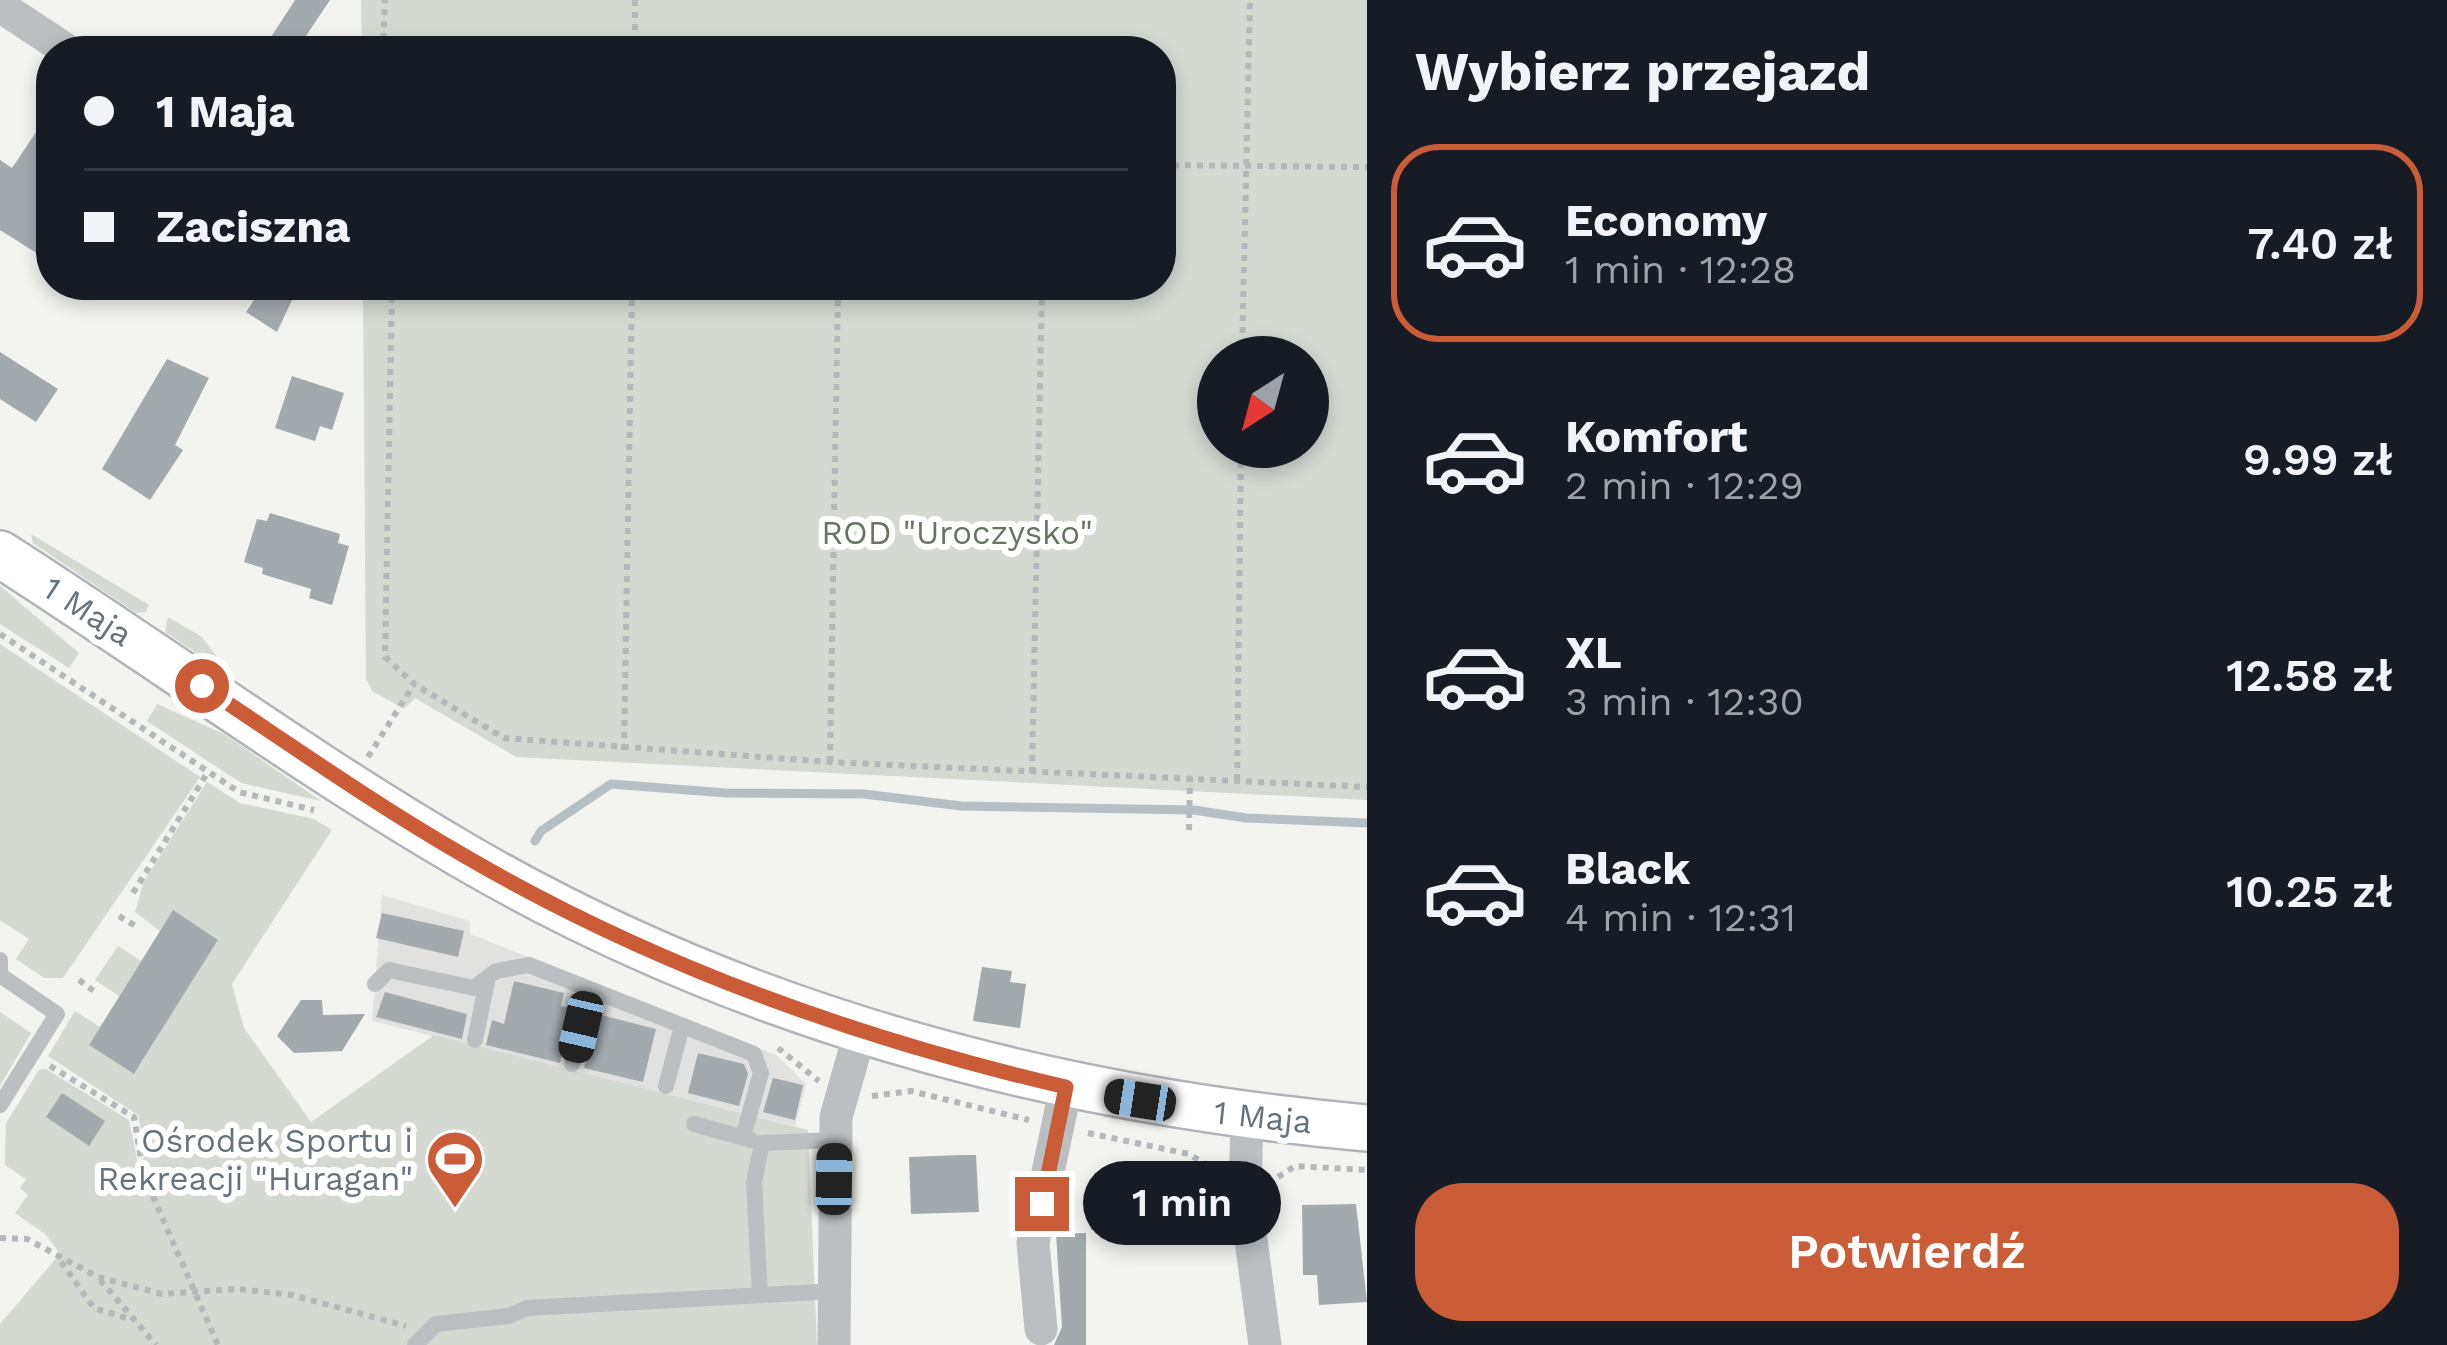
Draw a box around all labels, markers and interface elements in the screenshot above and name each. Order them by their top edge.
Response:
text: Wybierz przejazd [1415,40,1870,103]
text: 1 Maja [156,85,294,138]
icon: car [1421,189,1529,297]
text: Economy [1565,194,1767,247]
text: Zaciszna [156,200,350,253]
text: 7.40 zł [2247,217,2393,270]
text: 1 min · 12:28 [1565,247,1796,292]
north arrow [1197,336,1329,468]
map controls [1197,336,1329,468]
icon: car [1421,405,1529,513]
text: Komfort [1565,410,1747,463]
text: 9.99 zł [2243,433,2393,486]
text: 2 min · 12:29 [1565,463,1804,508]
park label: ROD "Uroczysko" [821,513,1093,552]
street label: 1 Maja [36,568,140,654]
icon: car [1421,621,1529,729]
text: XL [1565,626,1622,679]
text: 12.58 zł [2226,649,2393,702]
route start [175,659,229,713]
text: 3 min · 12:30 [1565,679,1804,724]
icon: car [1421,837,1529,945]
text: Black [1565,842,1690,895]
text: 10.25 zł [2226,865,2393,918]
text: 4 min · 12:31 [1565,895,1796,940]
car [555,988,607,1066]
car [1102,1077,1178,1123]
street label: 1 Maja [1212,1092,1314,1142]
place label: Ośrodek Sportu i Rekreacji "Huragan" [97,1121,413,1198]
sports icon: Ośrodek Sportu i Rekreacji "Huragan" [424,1128,486,1210]
car [815,1143,853,1215]
callout: 1 min [1084,1162,1282,1246]
route end [1015,1177,1069,1231]
text: 1 min [1132,1180,1232,1225]
button: Potwierdź [1415,1183,2399,1321]

